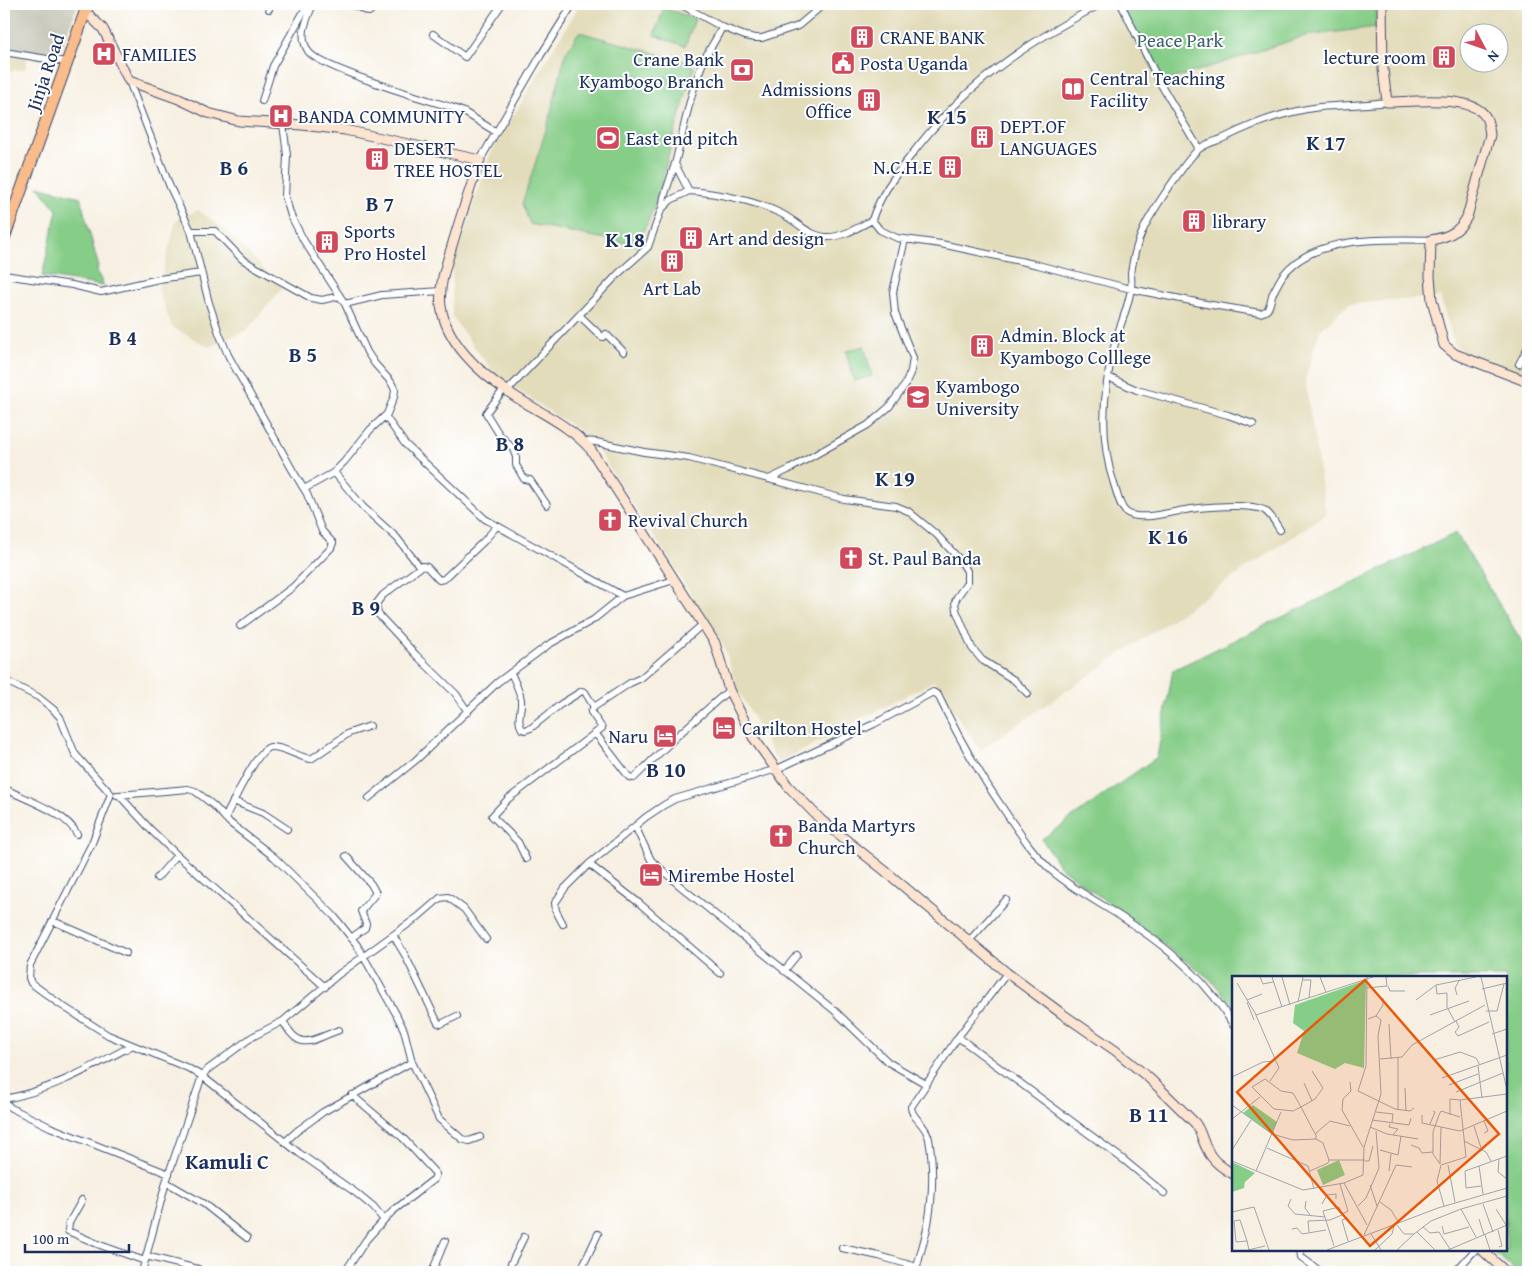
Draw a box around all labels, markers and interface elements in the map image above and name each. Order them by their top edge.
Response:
north arrow [1460,22,1510,72]
place label: CRANE BANK [880,23,986,51]
building icon: CRANE BANK [849,24,875,50]
park label: Peace Park [1137,26,1224,54]
street label: Jinja Road [18,29,72,116]
place label: FAMILIES [122,40,197,68]
hospital icon: FAMILIES [91,41,117,67]
place label: lecture room [1323,43,1426,71]
building icon: lecture room [1431,44,1457,70]
place label: Crane Bank Kyambogo Branch [579,45,724,95]
text: N [1483,46,1504,67]
place label: Posta Uganda [860,49,968,77]
public building icon: Posta Uganda [830,50,856,76]
bank icon: Crane Bank Kyambogo Branch [729,57,755,83]
place label: Central Teaching Facility [1090,64,1225,114]
place label: Admissions Office [761,75,852,125]
library icon: Central Teaching Facility [1060,76,1086,102]
building icon: Admissions Office [856,87,882,113]
district label: K 15 [927,101,967,132]
place label: BANDA COMMUNITY [298,102,466,130]
hospital icon: BANDA COMMUNITY [268,103,294,129]
place label: DEPT.OF LANGUAGES [1000,112,1097,162]
place label: East end pitch [626,124,738,152]
building icon: DEPT.OF LANGUAGES [969,124,995,150]
sports icon: East end pitch [595,125,621,151]
district label: K 17 [1306,127,1346,158]
place label: DESERT TREE HOSTEL [394,134,502,184]
building icon: DESERT TREE HOSTEL [364,146,390,172]
district label: B 6 [220,152,248,183]
place label: N.C.H.E [873,153,932,181]
building icon: N.C.H.E [937,154,963,180]
district label: B 7 [366,188,394,219]
place label: library [1212,207,1267,235]
building icon: library [1181,208,1207,234]
place label: Sports Pro Hostel [344,217,426,267]
district label: K 18 [605,224,645,255]
place label: Art and design [708,224,825,252]
building icon: Art and design [678,225,704,251]
building icon: Sports Pro Hostel [314,229,340,255]
building icon: Art Lab [659,248,685,274]
place label: Art Lab [643,274,701,302]
place label: Admin. Block at Kyambogo Colllege [1000,321,1151,371]
district label: B 4 [109,322,137,353]
building icon: Admin. Block at Kyambogo Colllege [969,333,995,359]
district label: B 5 [289,339,317,370]
place label: Kyambogo University [936,372,1020,422]
school or university icon: Kyambogo University [905,384,931,410]
district label: B 8 [496,428,524,459]
district label: K 19 [875,463,915,494]
place label: Revival Church [628,506,748,534]
church icon: Revival Church [597,507,623,533]
district label: K 16 [1148,521,1188,552]
place label: St. Paul Banda [868,544,981,572]
church icon: St. Paul Banda [838,545,864,571]
district label: B 9 [352,592,380,623]
place label: Carilton Hostel [742,714,862,742]
hotel icon: Carilton Hostel [711,715,737,741]
place label: Naru [608,722,649,750]
hotel icon: Naru [652,723,678,749]
district label: B 10 [646,754,686,785]
place label: Banda Martyrs Church [798,811,916,861]
church icon: Banda Martyrs Church [768,823,794,849]
place label: Mirembe Hostel [668,861,795,889]
hotel icon: Mirembe Hostel [638,862,664,888]
inset map [1232,976,1507,1251]
district label: B 11 [1129,1099,1169,1130]
district label: Kamuli C [185,1146,269,1177]
scale bar [25,1221,129,1253]
text: 100 m [32,1228,70,1249]

